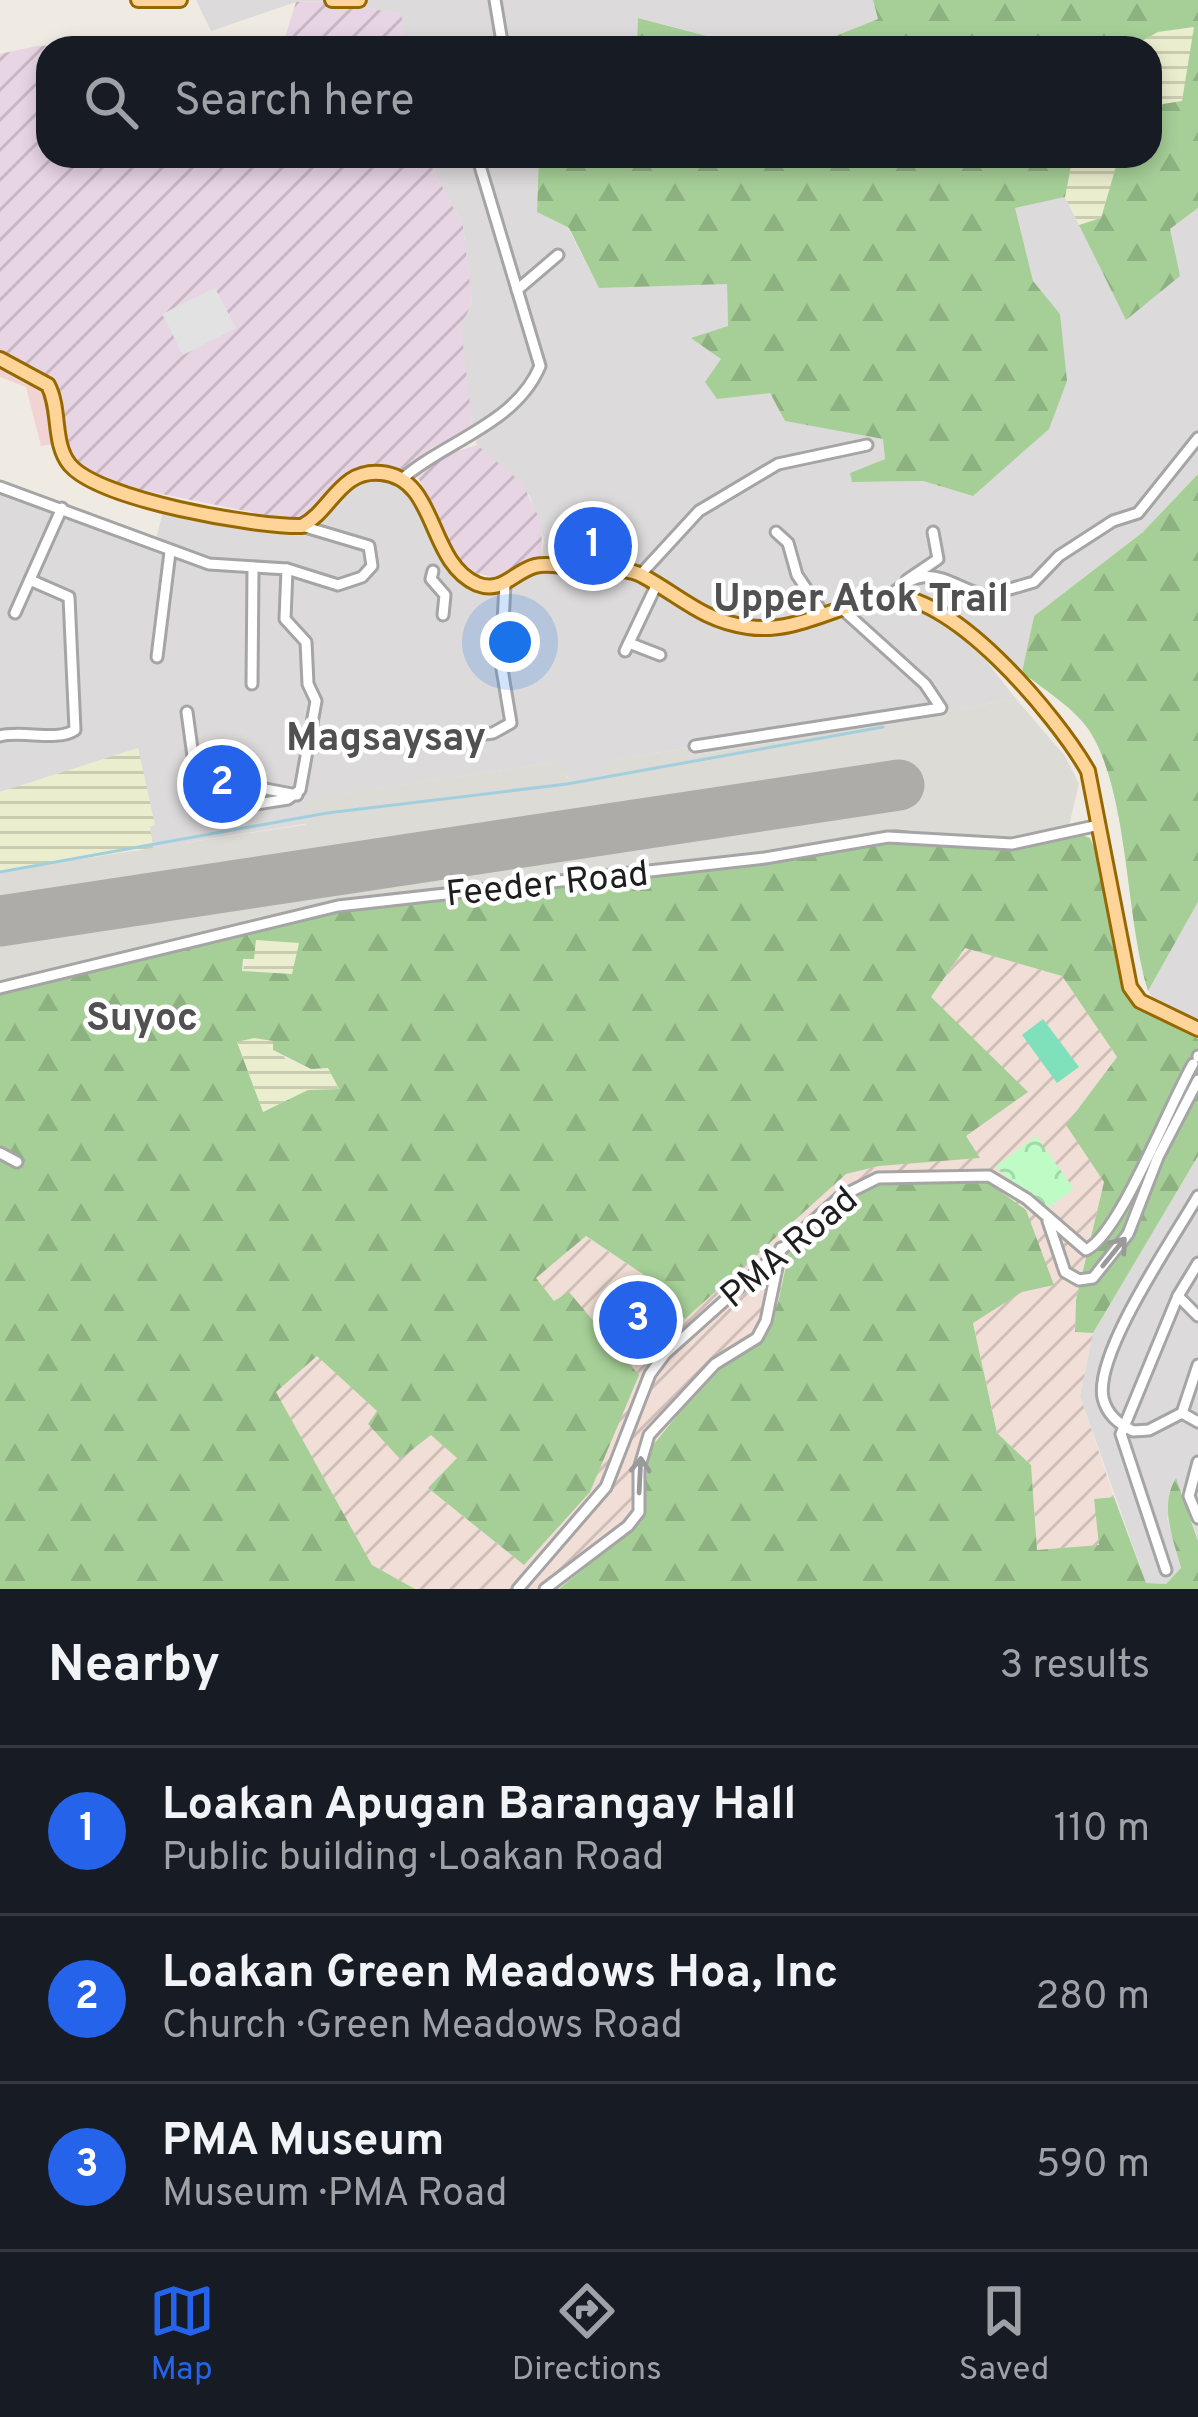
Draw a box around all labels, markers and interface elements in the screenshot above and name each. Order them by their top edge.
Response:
search box [36,36,1162,168]
icon: search [78,69,144,135]
text: Search here [174,74,414,131]
pin: 1 [554,501,632,591]
district label: Upper Atok Trail [713,577,1009,626]
your location [480,612,540,672]
district label: Magsaysay [286,716,486,765]
pin: 2 [183,739,261,829]
street label: Feeder Road [444,852,651,919]
district label: Suyoc [86,996,198,1045]
street label: PMA Road [712,1178,869,1320]
one-way arrow [1099,1237,1127,1268]
pin: 3 [599,1275,677,1365]
one-way arrow [629,1457,652,1496]
text: Nearby [48,1635,220,1700]
text: 3 results [1000,1643,1150,1692]
text: Loakan Apugan Barangay Hall [162,1778,796,1835]
text: 1 [79,1806,95,1855]
text: 110 m [1054,1806,1150,1855]
text: Public building · Loakan Road [162,1835,664,1884]
text: Loakan Green Meadows Hoa, Inc [162,1946,838,2003]
text: 2 [75,1974,99,2023]
text: 280 m [1035,1974,1150,2023]
text: Church · Green Meadows Road [162,2003,683,2052]
text: PMA Museum [162,2114,445,2171]
text: 3 [75,2142,99,2191]
text: 590 m [1036,2142,1150,2191]
text: Museum · PMA Road [162,2171,507,2220]
tab: Map [149,2278,215,2392]
tab: Directions [512,2278,662,2392]
tab: Saved [959,2278,1049,2392]

